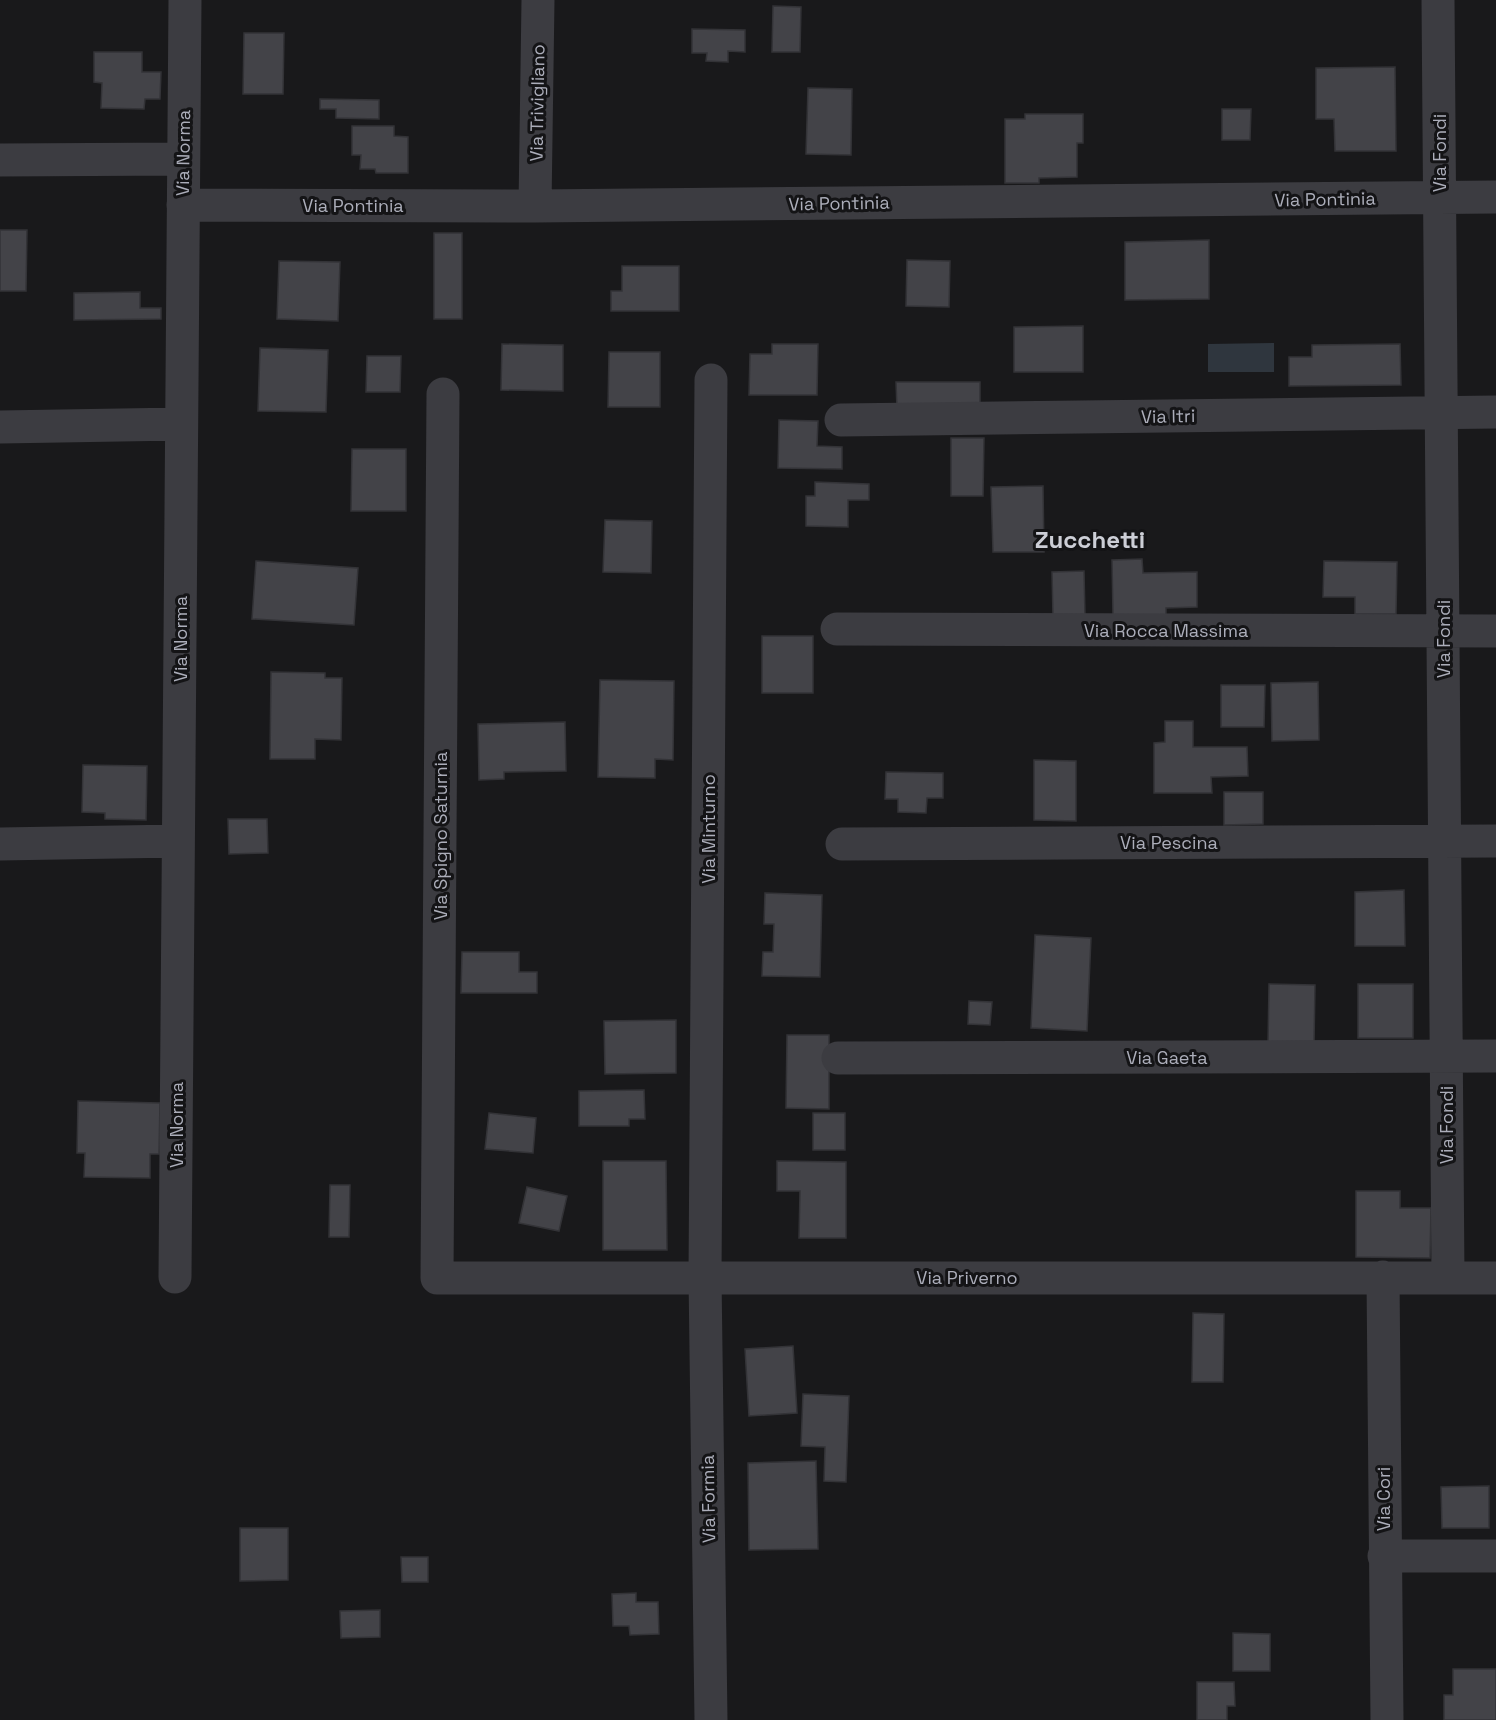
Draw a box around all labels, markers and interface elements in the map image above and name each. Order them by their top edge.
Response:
street label: Via Trivigliano [524,44,550,162]
street label: Via Norma [171,110,195,196]
street label: Via Fondi [1428,114,1451,192]
street label: Via Pontinia [1274,187,1376,211]
street label: Via Pontinia [788,191,890,215]
street label: Via Pontinia [302,194,404,217]
street label: Via Itri [1141,404,1195,428]
district label: Zucchetti [1035,524,1145,555]
street label: Via Norma [169,596,192,682]
street label: Via Fondi [1432,600,1455,678]
street label: Via Rocca Massima [1084,619,1248,642]
street label: Via Spigno Saturnia [429,752,452,920]
street label: Via Minturno [697,774,720,884]
street label: Via Pescina [1120,831,1218,854]
street label: Via Gaeta [1126,1046,1208,1069]
street label: Via Norma [165,1082,188,1168]
street label: Via Fondi [1435,1086,1458,1164]
street label: Via Priverno [916,1266,1018,1289]
street label: Via Formia [696,1455,720,1543]
street label: Via Cori [1372,1467,1395,1531]

